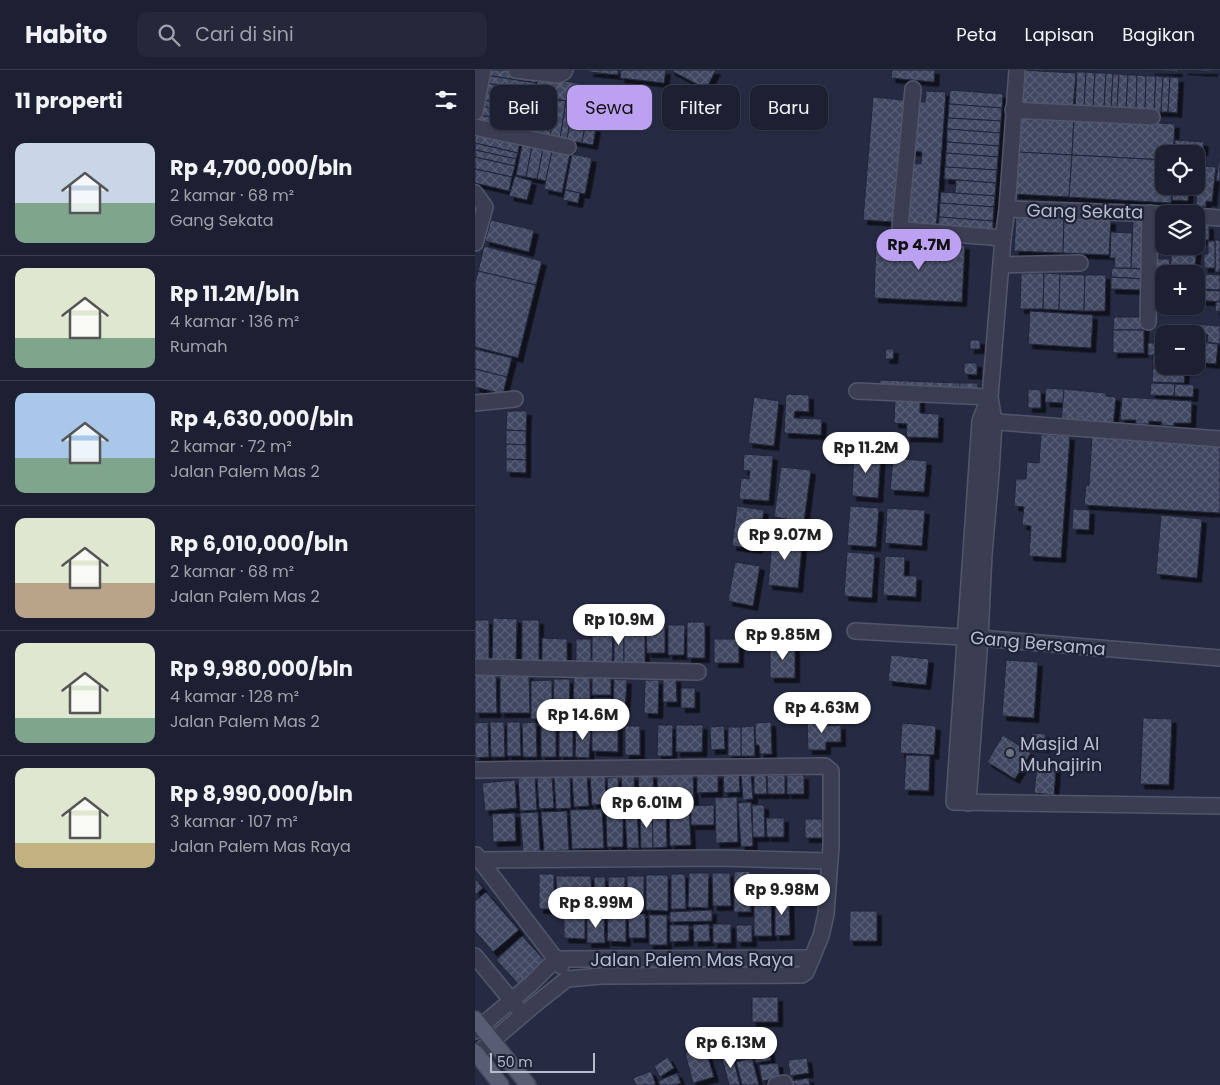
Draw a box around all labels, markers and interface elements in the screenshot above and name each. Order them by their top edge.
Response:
search box [137,12,487,57]
text: Habito [25,18,107,51]
icon: search [155,21,183,49]
text: Cari di sini [195,21,294,48]
text: Peta [956,22,997,47]
text: Lapisan [1025,22,1094,47]
text: Bagikan [1122,22,1195,47]
chip: Beli [490,85,557,130]
chip: Sewa [567,85,652,130]
chip: Filter [662,85,740,130]
chip: Baru [750,85,828,130]
text: 11 properti [15,86,123,115]
icon: filters [432,86,460,114]
map controls [1155,145,1205,375]
button: locate [1155,145,1205,195]
text: Rp 4,700,000/bln [170,153,353,182]
icon: home [55,163,115,223]
text: 2 kamar · 68 m² [170,184,294,207]
street label: Gang Sekata [1027,197,1143,225]
button: layers [1155,205,1205,255]
text: Gang Sekata [170,209,274,232]
pin: Rp 4.7M [873,228,965,271]
text: Rp 4.7M [887,233,951,256]
button: + [1155,265,1205,315]
text: Rp 11.2M/bln [170,279,300,308]
icon: home [55,288,115,348]
text: 4 kamar · 136 m² [170,310,299,333]
button: − [1155,325,1205,375]
text: Rumah [170,335,228,358]
text: Rp 4,630,000/bln [170,404,354,433]
icon: home [55,413,115,473]
pin: Rp 11.2M [814,432,918,474]
text: 2 kamar · 72 m² [170,435,292,458]
text: Rp 11.2M [833,436,899,459]
text: Jalan Palem Mas 2 [170,460,320,483]
pin: Rp 9.07M [733,518,837,561]
text: Rp 9.07M [749,523,821,546]
text: Rp 6,010,000/bln [170,529,348,558]
icon: home [55,538,115,598]
text: 2 kamar · 68 m² [170,560,294,583]
text: Jalan Palem Mas 2 [170,585,320,608]
pin: Rp 10.9M [567,604,671,646]
text: Rp 10.9M [584,608,654,631]
pin: Rp 9.85M [731,618,835,661]
text: Rp 9.85M [746,623,820,646]
street label: Gang Bersama [969,625,1107,661]
text: Rp 9,980,000/bln [170,654,353,683]
icon: home [55,663,115,723]
text: 4 kamar · 128 m² [170,685,299,708]
pin: Rp 4.63M [770,692,874,734]
text: Rp 4.63M [785,696,859,719]
pin: Rp 14.6M [531,698,635,741]
text: Rp 14.6M [548,703,618,726]
text: Jalan Palem Mas 2 [170,710,320,733]
place label: Masjid Al Muhajirin [1020,731,1102,777]
marker: Masjid Al Muhajirin [1004,747,1016,759]
text: Rp 8,990,000/bln [170,779,353,808]
pin: Rp 6.01M [595,786,699,829]
icon: home [55,788,115,848]
text: Rp 6.01M [612,791,682,814]
text: 3 kamar · 107 m² [170,810,298,833]
text: Jalan Palem Mas Raya [170,835,351,858]
pin: Rp 9.98M [730,874,834,916]
text: Rp 9.98M [745,878,819,901]
pin: Rp 8.99M [544,886,648,929]
text: Rp 8.99M [559,891,633,914]
street label: Jalan Palem Mas Raya [590,947,794,972]
pin: Rp 6.13M [679,1026,783,1069]
text: Rp 6.13M [696,1031,766,1054]
scale bar [490,1050,595,1073]
text: 50 m [497,1052,533,1072]

